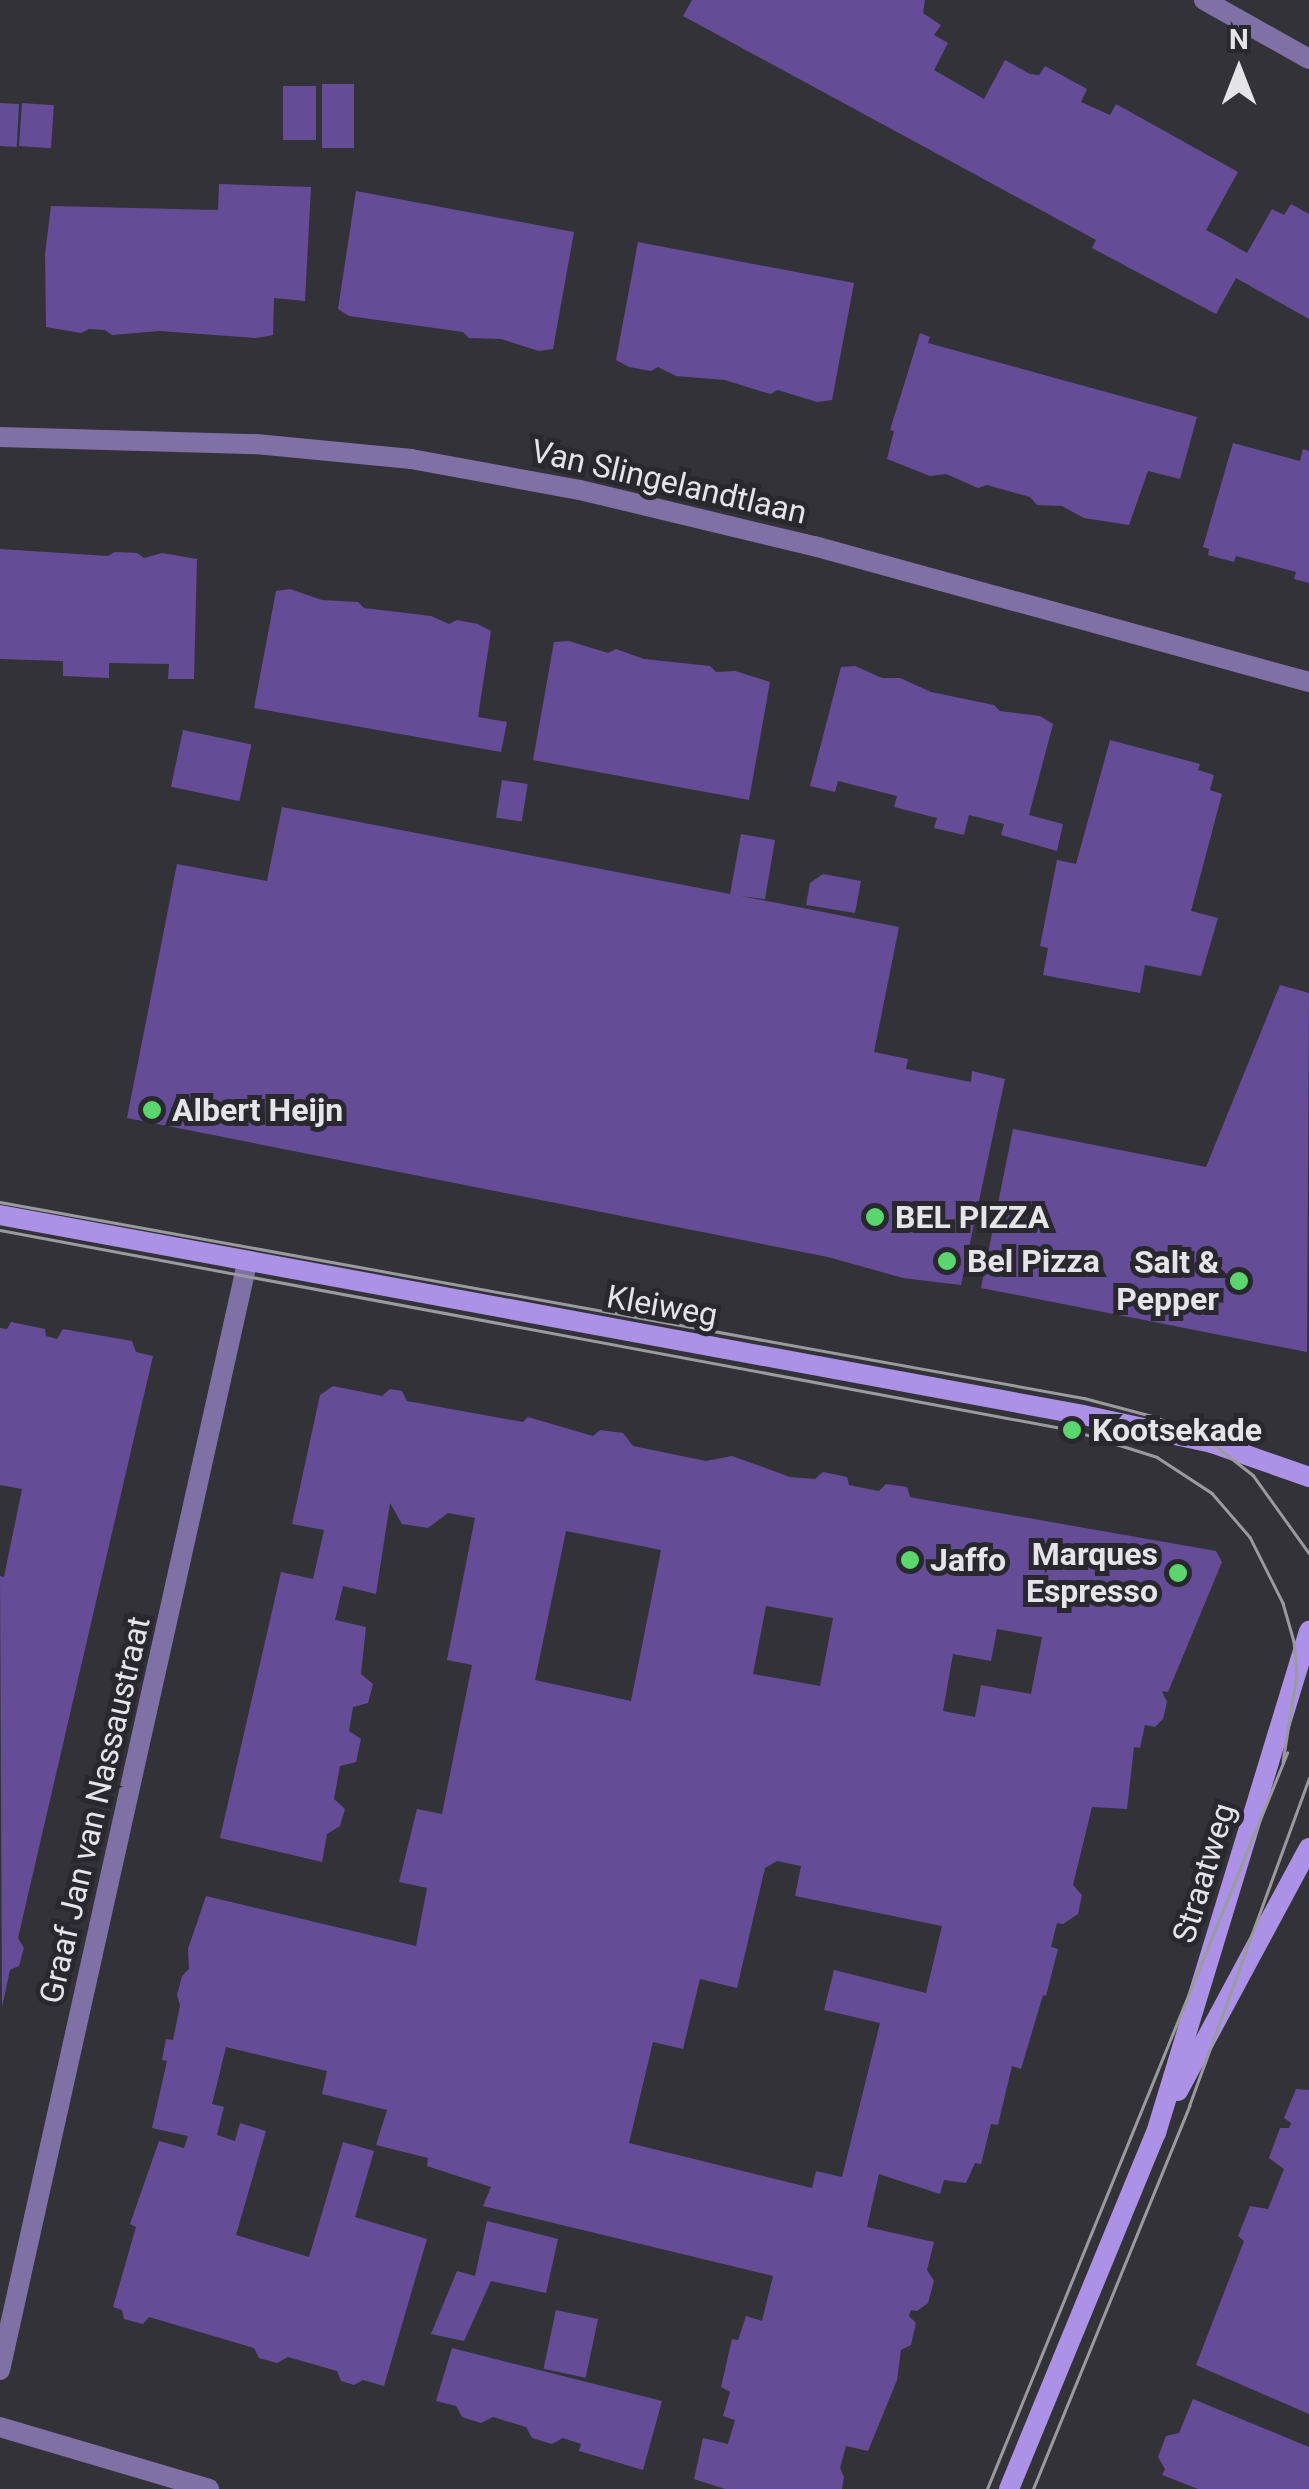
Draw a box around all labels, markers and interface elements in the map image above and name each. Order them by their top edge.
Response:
north arrow [1189,20,1289,120]
text: N [1229,23,1249,56]
street label: Van Slingelandtlaan [528,432,810,532]
place label: Albert Heijn [172,1091,343,1129]
marker: Albert Heijn [141,1099,163,1121]
place label: BEL PIZZA [895,1198,1049,1236]
marker: BEL PIZZA [864,1206,886,1228]
place label: Bel Pizza [967,1242,1100,1280]
place label: Salt & Pepper [1116,1244,1219,1319]
marker: Bel Pizza [936,1250,958,1272]
marker: Salt & Pepper [1228,1270,1250,1292]
street label: Kleiweg [604,1277,720,1335]
place label: Kootsekade [1092,1411,1262,1449]
marker: Kootsekade [1061,1419,1083,1441]
place label: Marques Espresso [1026,1536,1158,1611]
place label: Jaffo [930,1541,1006,1579]
marker: Jaffo [899,1549,921,1571]
marker: Marques Espresso [1167,1562,1189,1584]
street label: Graaf Jan van Nassaustraat [32,1613,158,2007]
street label: Straatweg [1165,1799,1243,1947]

